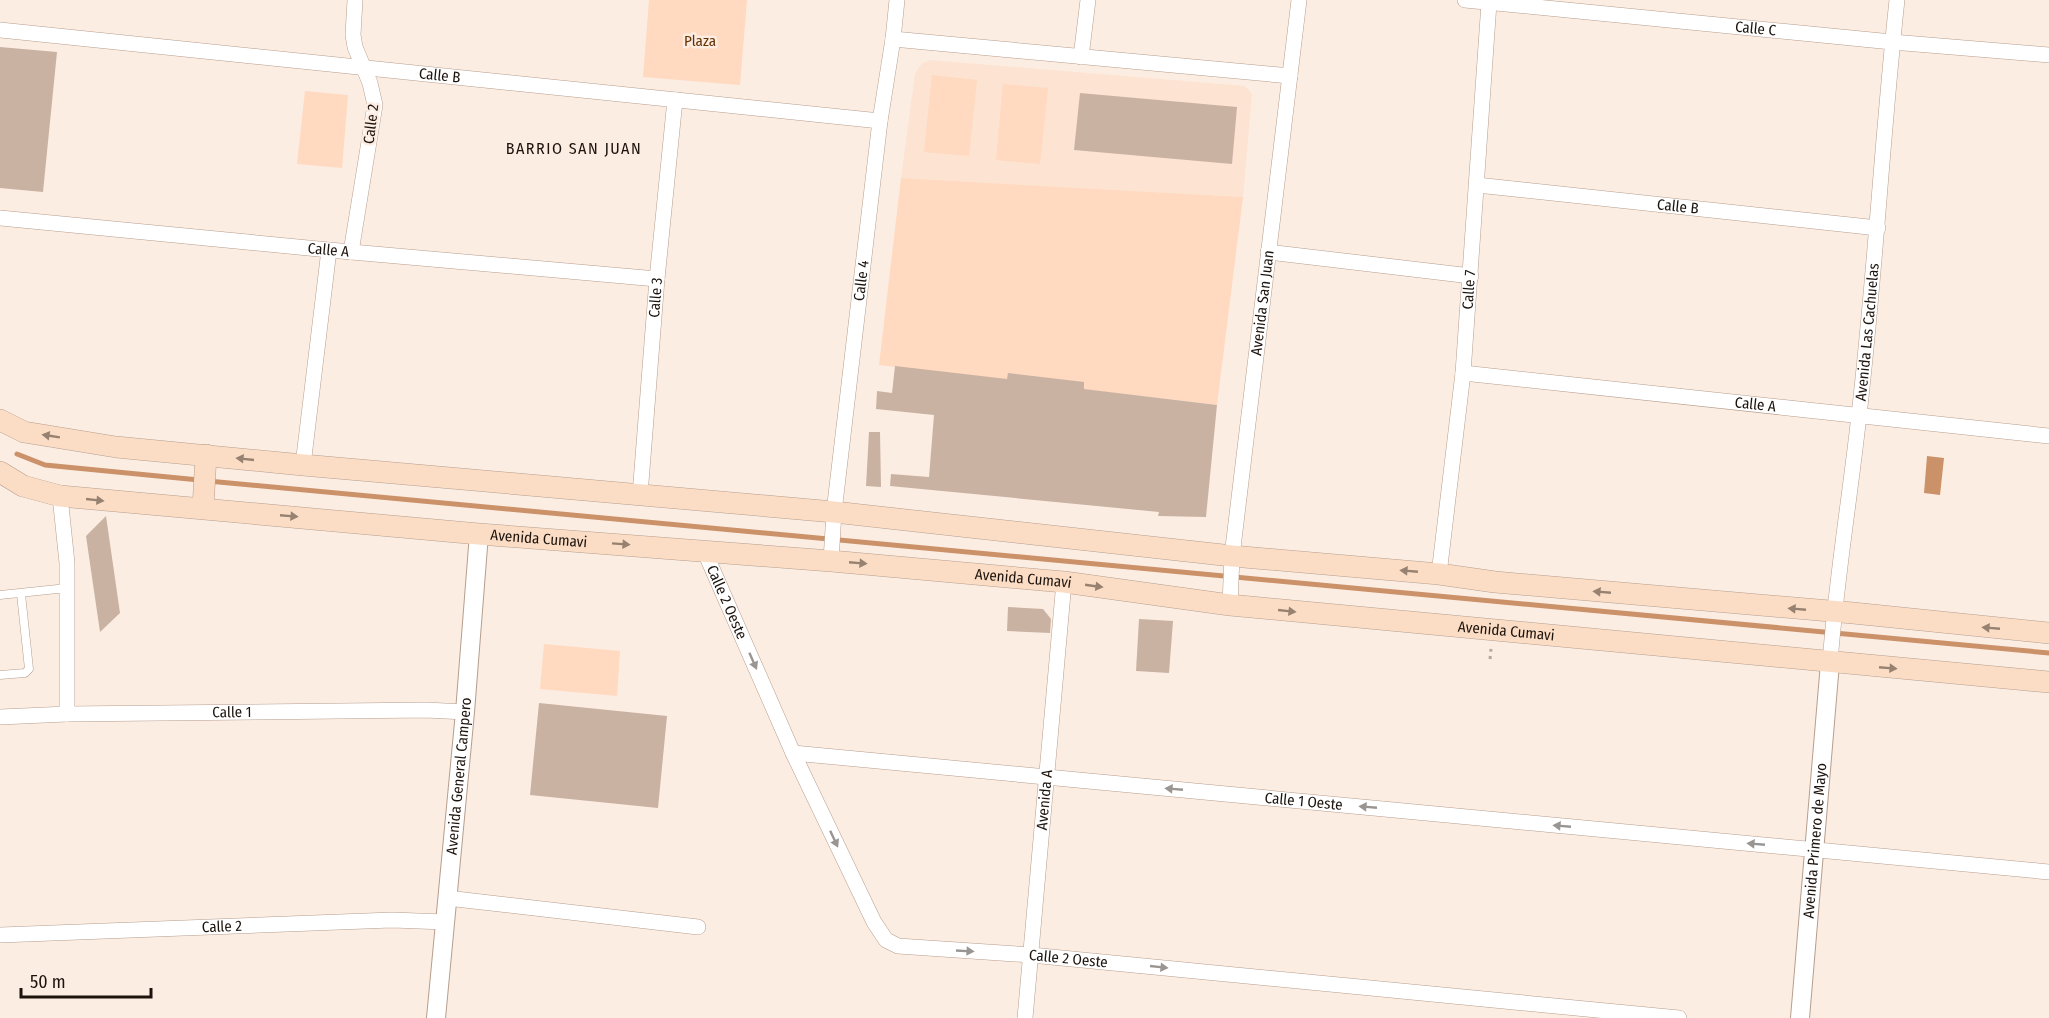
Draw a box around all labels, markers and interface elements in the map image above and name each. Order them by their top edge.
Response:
street label: Calle C [1734,18,1777,40]
park label: Plaza [684,32,716,50]
street label: Calle B [418,64,461,87]
street label: Calle 2 [360,103,382,145]
district label: BARRIO SAN JUAN [506,139,642,158]
street label: Calle B [1656,195,1700,218]
street label: Calle A [307,239,350,261]
street label: Avenida San Juan [1247,249,1278,357]
street label: Calle 4 [850,259,873,302]
street label: Avenida Las Cachuelas [1852,263,1883,402]
street label: Calle 7 [1458,269,1479,310]
street label: Calle 3 [645,277,666,318]
street label: Calle A [1734,393,1777,416]
one-way arrow [41,431,60,440]
one-way arrow [235,454,254,464]
one-way arrow [85,495,104,504]
one-way arrow [280,511,299,521]
street label: Avenida Cumavi [490,526,588,551]
one-way arrow [612,539,631,549]
one-way arrow [848,558,867,568]
street label: Calle 2 Oeste [703,562,751,642]
street label: Avenida Cumavi [974,565,1073,592]
one-way arrow [1399,566,1418,576]
one-way arrow [1084,582,1103,591]
one-way arrow [1593,587,1612,596]
one-way arrow [1787,604,1806,614]
one-way arrow [1277,606,1296,616]
street label: Avenida Cumavi [1457,617,1555,644]
one-way arrow [1981,623,2000,633]
one-way arrow [748,653,758,671]
one-way arrow [1879,663,1898,673]
street label: Avenida General Campero [443,697,475,856]
street label: Calle 1 [212,703,252,721]
street label: Avenida Primero de Mayo [1799,762,1831,919]
street label: Avenida A [1033,769,1056,831]
one-way arrow [1164,784,1183,794]
street label: Calle 1 Oeste [1264,789,1344,814]
one-way arrow [1358,802,1377,812]
one-way arrow [1552,821,1571,831]
one-way arrow [830,830,839,847]
one-way arrow [1746,839,1765,849]
street label: Calle 2 [201,917,243,936]
one-way arrow [956,946,975,955]
street label: Calle 2 Oeste [1028,946,1109,971]
scale bar [21,961,152,999]
one-way arrow [1150,962,1169,972]
text: 50 m [30,971,66,993]

